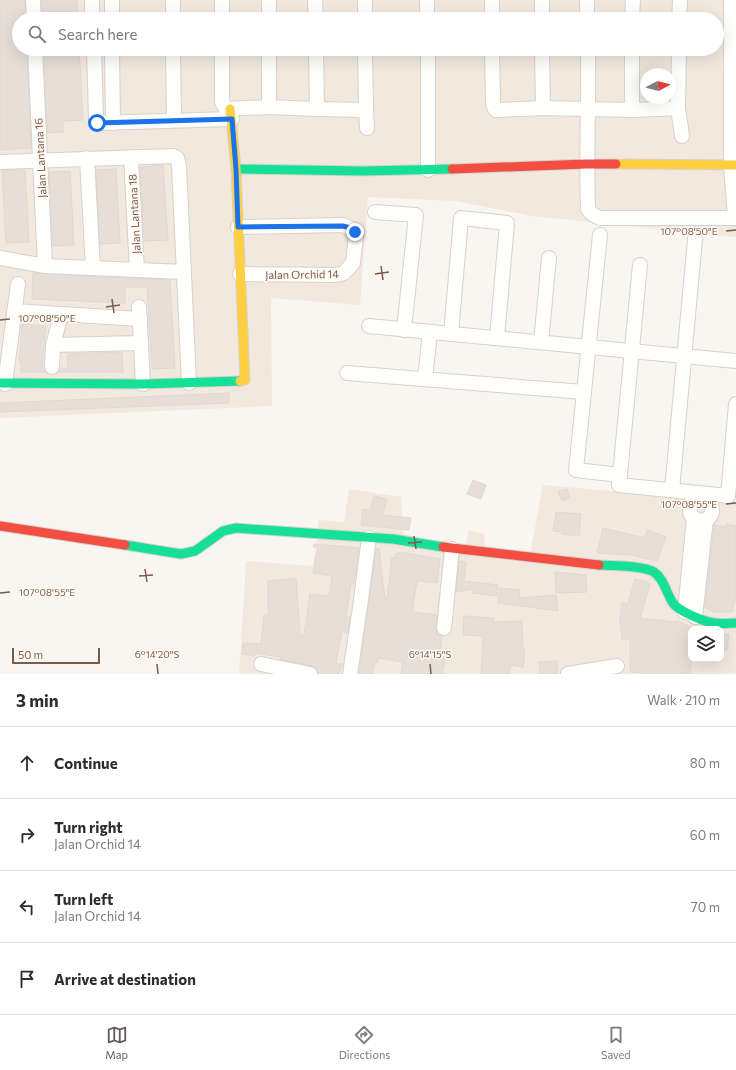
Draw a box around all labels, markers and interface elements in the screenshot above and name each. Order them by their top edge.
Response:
search box [12,12,724,56]
icon: search [26,23,48,45]
text: Search here [58,25,137,43]
north arrow [640,68,676,104]
route start [88,114,106,132]
street label: Jalan Lantana 16 [31,117,50,198]
street label: Jalan Lantana 18 [125,173,144,254]
route end [346,223,364,241]
text: 107°08'50"E [660,225,718,237]
street label: Jalan Orchid 14 [265,267,339,282]
text: 107°08'50"E [18,312,76,324]
text: 107°08'55"E [661,498,717,510]
text: 107°08'55"E [19,586,75,598]
map controls [688,626,724,662]
button: layers [688,626,724,662]
scale bar [12,646,100,665]
text: 50 m [18,648,43,661]
text: 6°14'20"S [135,648,179,660]
text: 6°14'15"S [409,648,451,660]
text: 3 min [16,690,59,711]
text: Walk · 210 m [647,692,720,708]
icon: ahead [16,752,38,774]
text: Continue [54,754,118,772]
text: 80 m [690,755,720,771]
text: Turn right [54,818,123,836]
icon: right [16,824,38,846]
text: 60 m [690,827,720,843]
text: Jalan Orchid 14 [54,836,141,852]
text: Turn left [54,890,113,908]
icon: left [16,896,38,918]
text: 70 m [691,899,720,915]
text: Jalan Orchid 14 [54,908,141,924]
icon: arrive [16,968,38,990]
text: Arrive at destination [54,970,196,988]
tab: Map [105,1024,128,1061]
tab: Directions [339,1024,390,1061]
tab: Saved [601,1024,631,1061]

